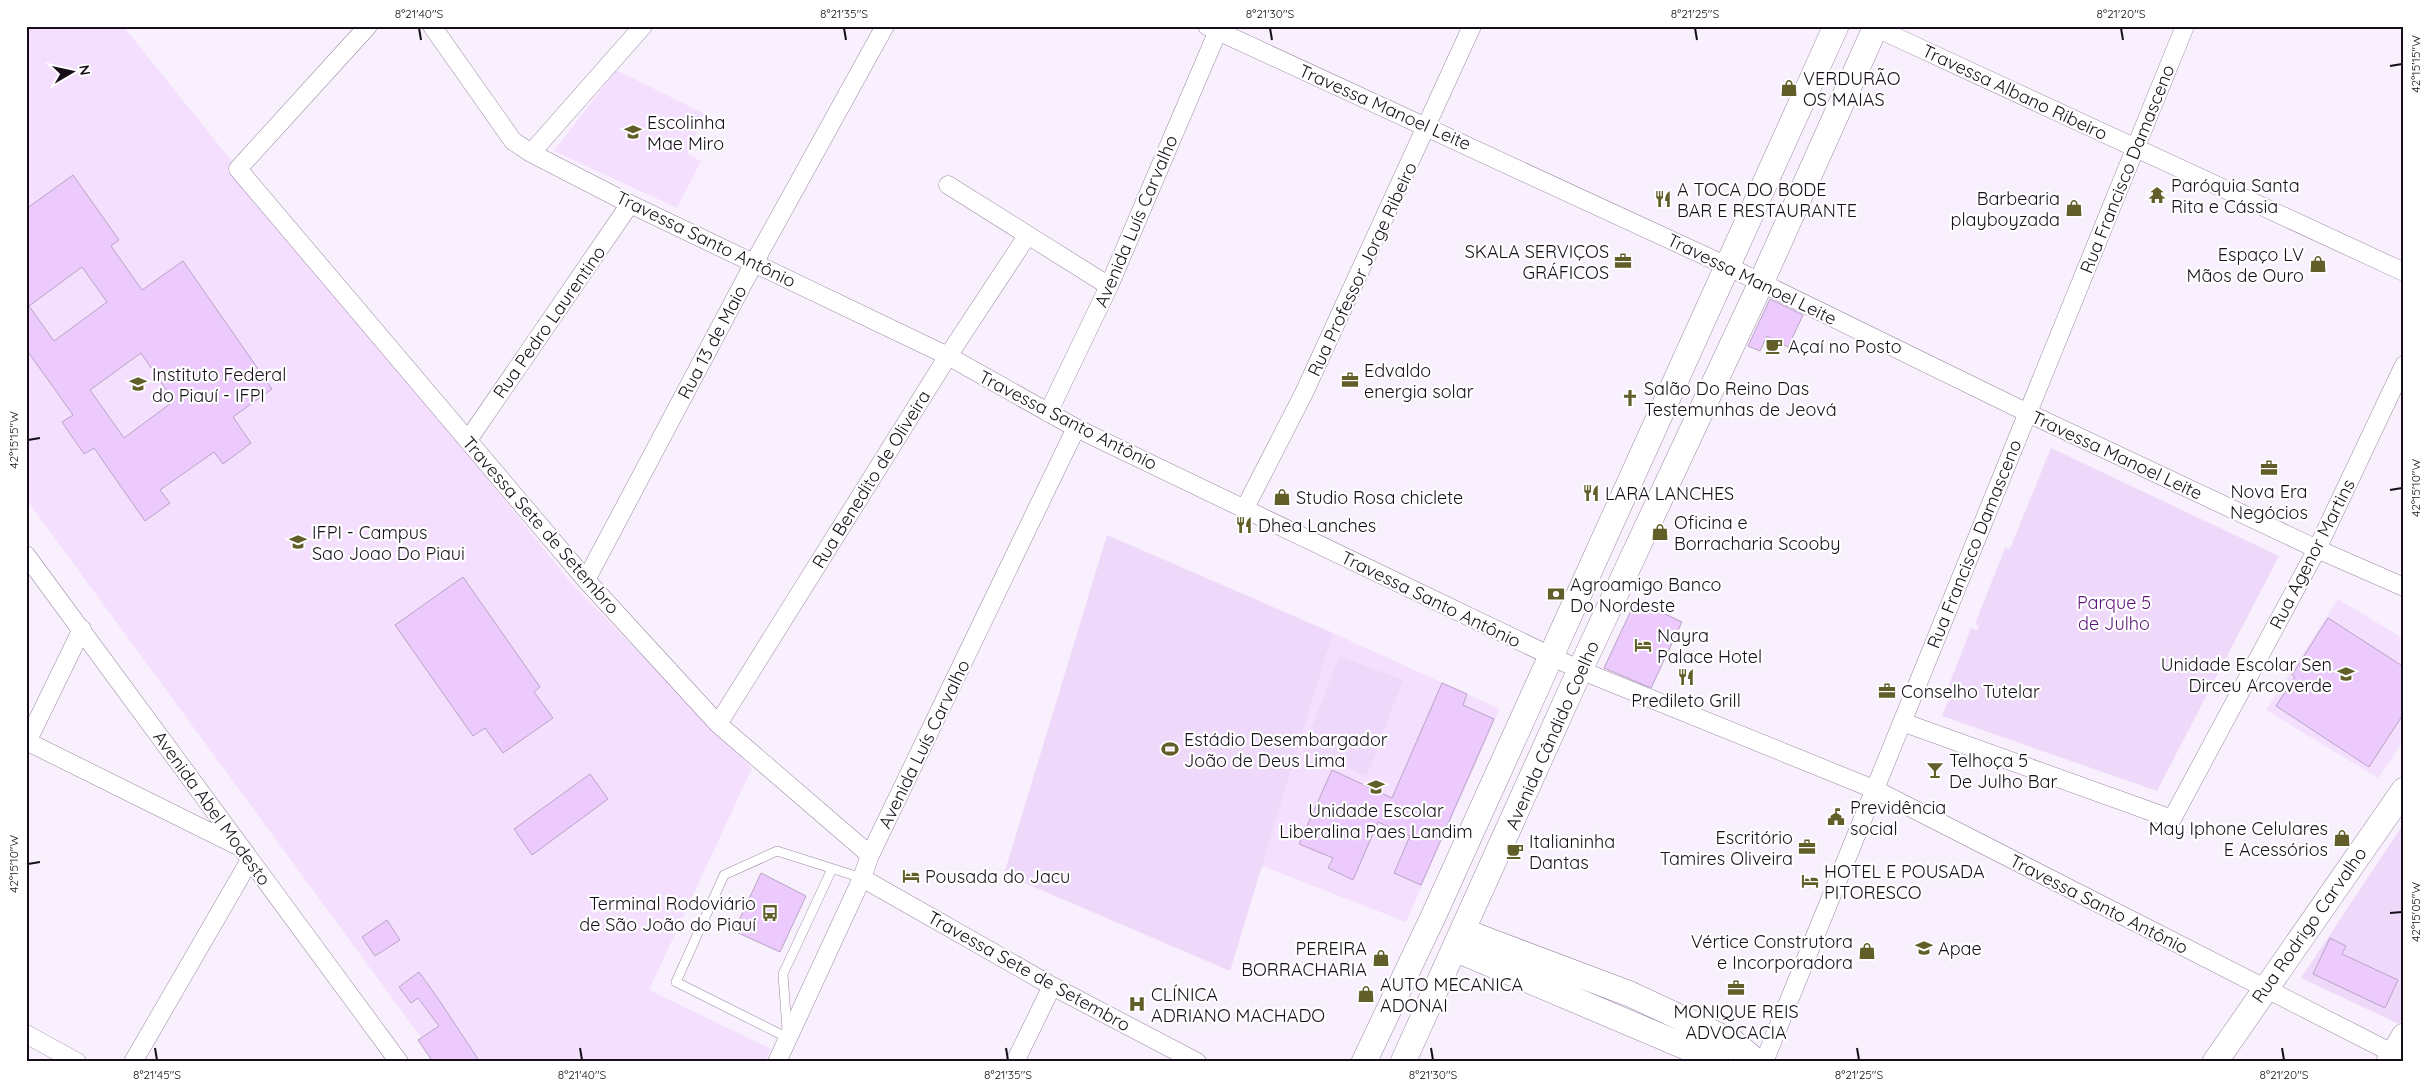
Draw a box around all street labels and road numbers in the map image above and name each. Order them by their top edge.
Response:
street label: Travessa Albano Ribeiro [1919,39,2111,145]
street label: Travessa Manoel Leite [1295,59,1475,155]
street label: Rua Francisco Damasceno [2075,61,2179,277]
street label: Avenida Luís Carvalho [1089,131,1183,311]
street label: Rua Professor Jorge Ribeiro [1302,158,1422,380]
street label: Travessa Santo Antônio [612,185,800,293]
street label: Travessa Manoel Leite [1663,228,1841,330]
street label: Rua Pedro Laurentino [488,241,610,403]
street label: Rua 13 de Maio [672,281,752,403]
street label: Travessa Santo Antônio [975,365,1161,475]
street label: Rua Benedito de Oliveira [807,386,935,572]
street label: Travessa Manoel Leite [2028,405,2206,505]
street label: Travessa Sete de Setembro [457,431,625,619]
street label: Rua Francisco Damasceno [1922,436,2026,652]
street label: Rua Agenor Martins [2264,475,2360,633]
street label: Travessa Santo Antônio [1337,545,1525,653]
street label: Avenida Cândido Coelho [1500,637,1604,833]
street label: Avenida Luís Carvalho [873,656,975,832]
street label: Avenida Abel Modesto [148,726,276,890]
street label: Rua Rodrigo Carvalho [2246,843,2372,1007]
street label: Travessa Santo Antônio [2006,849,2192,959]
street label: Travessa Sete de Setembro [924,906,1134,1036]

